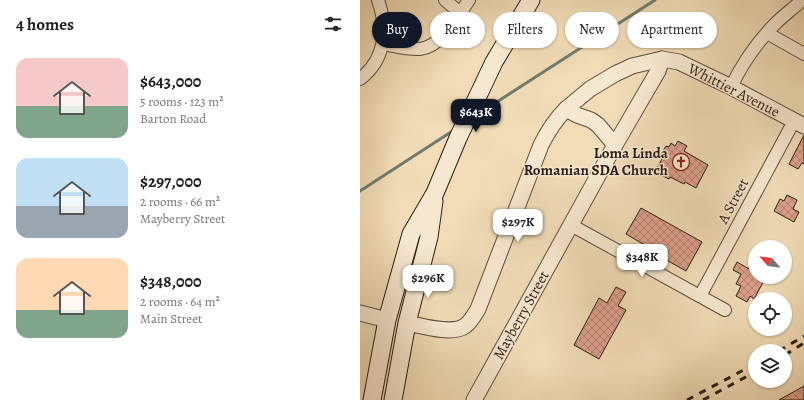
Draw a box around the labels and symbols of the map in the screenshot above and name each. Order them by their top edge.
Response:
street label: Whittier Avenue [684,58,783,122]
pin: $643K [448,99,504,133]
place label: Loma Linda Romanian SDA Church [524,143,669,180]
church icon: Loma Linda Romanian SDA Church [671,152,691,172]
street label: A Street [712,175,753,228]
pin: $297K [490,209,546,243]
north arrow [748,240,792,284]
pin: $348K [614,244,670,278]
pin: $296K [400,265,456,299]
street label: Mayberry Street [488,267,554,363]

